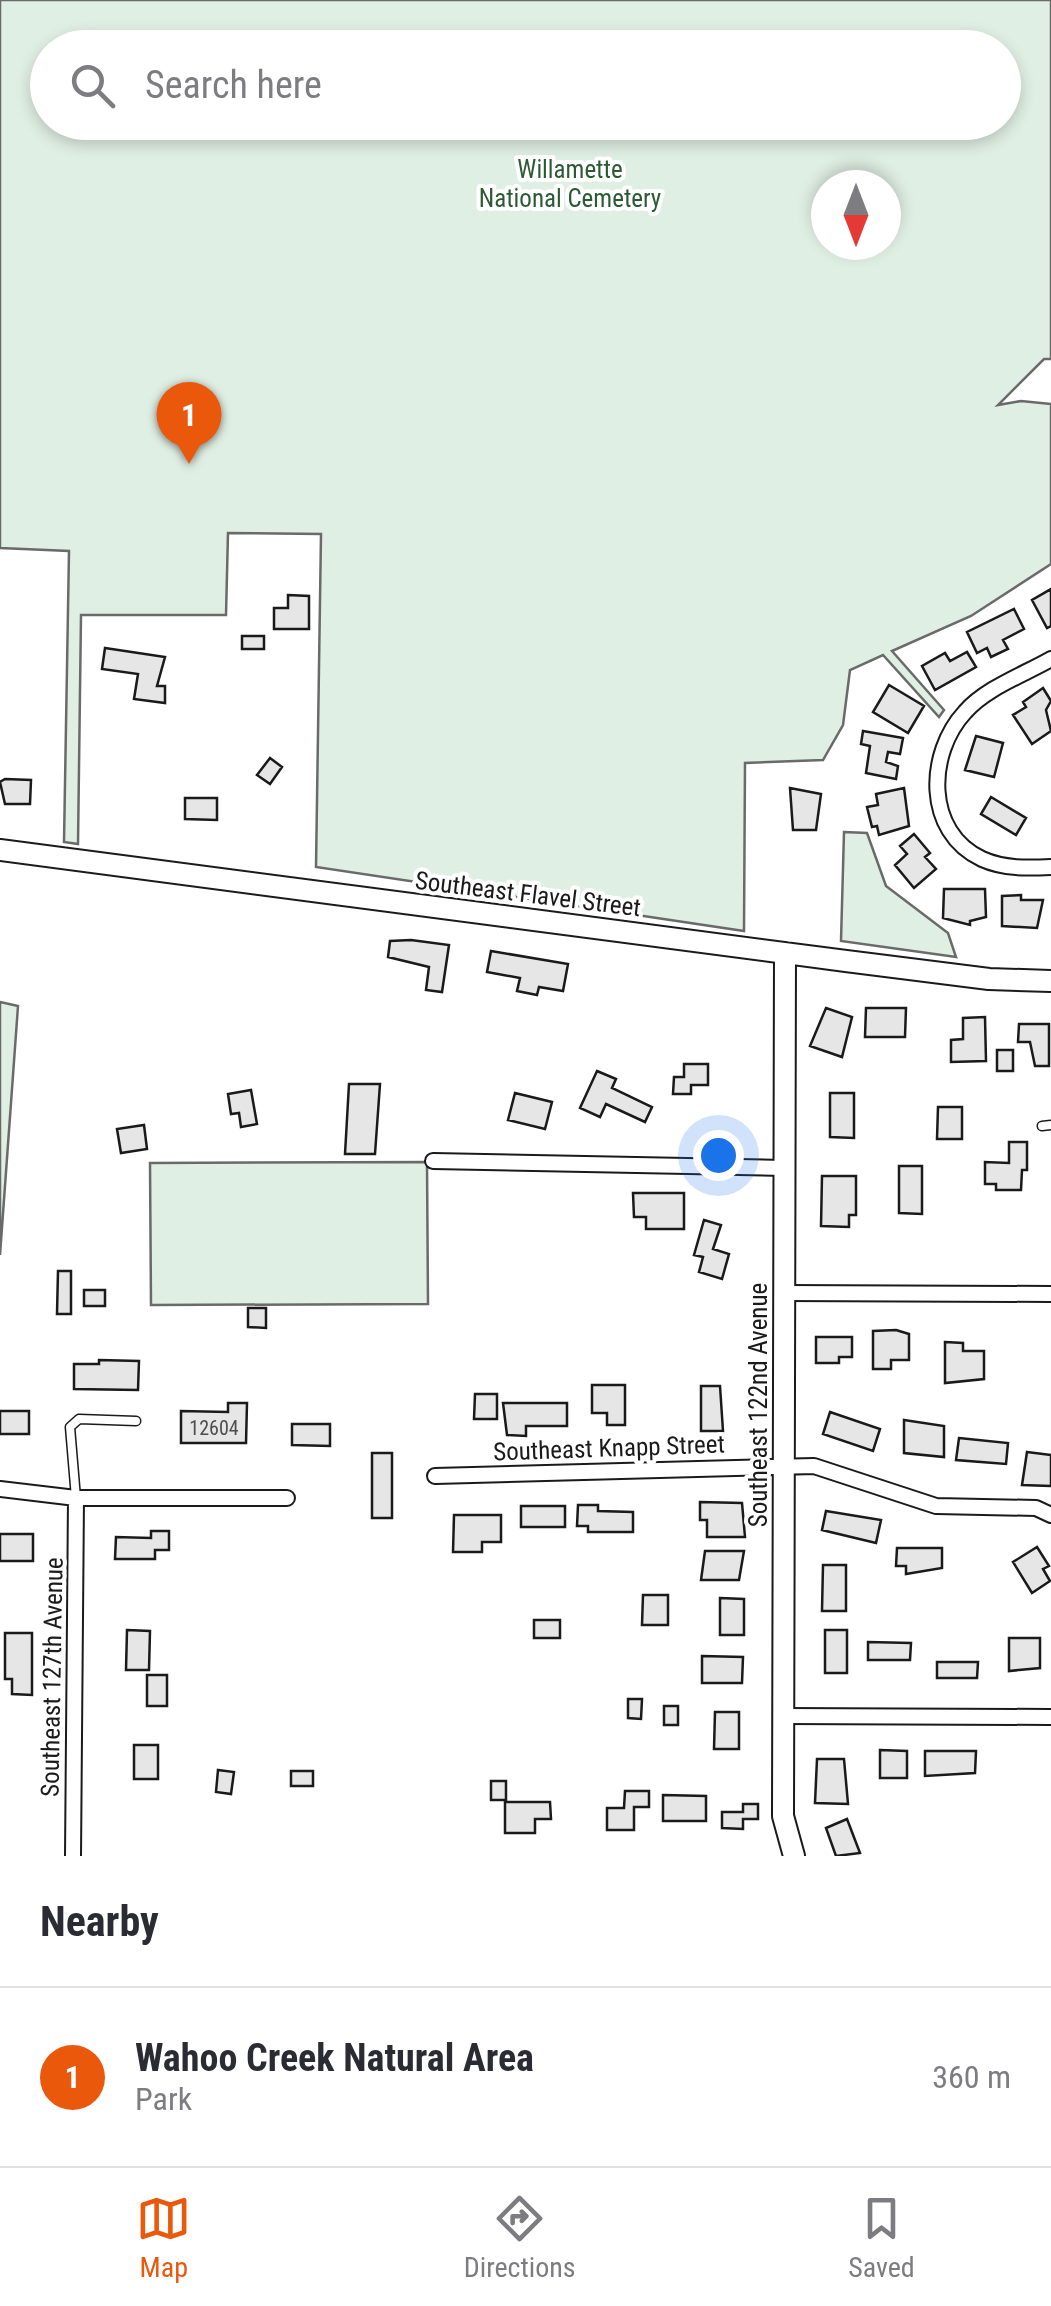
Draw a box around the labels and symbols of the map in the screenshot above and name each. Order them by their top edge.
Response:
park label: Willamette National Cemetery [479,155,661,213]
north arrow [811,170,901,260]
pin: 1 [156,382,222,464]
street label: Southeast Flavel Street [413,866,643,922]
your location [693,1130,744,1181]
street label: Southeast 122nd Avenue [744,1283,773,1527]
house number: 12604 [189,1416,239,1440]
street label: Southeast Knapp Street [493,1429,725,1467]
street label: Southeast 127th Avenue [35,1557,69,1797]

